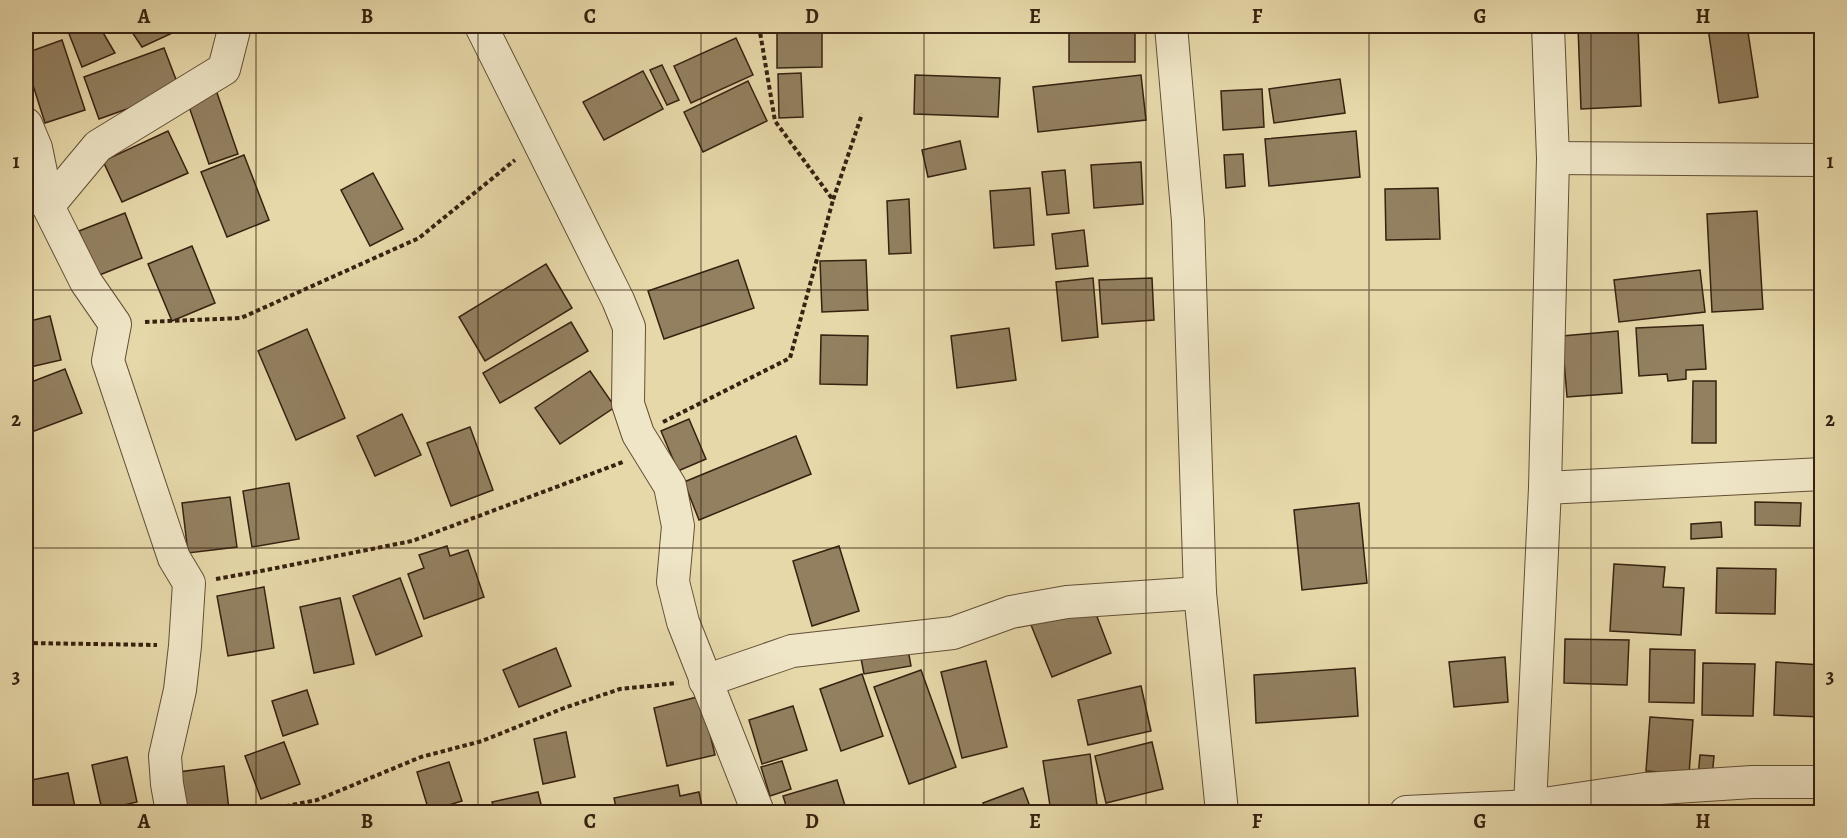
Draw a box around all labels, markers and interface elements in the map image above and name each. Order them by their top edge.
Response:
text: A [137,3,151,30]
text: B [361,3,373,30]
text: C [584,3,596,30]
text: D [805,3,819,30]
text: E [1029,3,1041,30]
text: F [1252,3,1263,30]
text: G [1473,3,1487,30]
text: H [1696,3,1711,30]
text: 1 [12,148,20,175]
text: 1 [1826,148,1834,175]
text: 2 [11,406,21,433]
text: 2 [1825,406,1835,433]
text: 3 [12,663,20,690]
text: 3 [1826,663,1834,690]
text: A [137,808,151,835]
text: B [361,808,373,835]
text: C [584,808,596,835]
text: D [805,808,819,835]
text: E [1029,808,1041,835]
text: F [1252,808,1263,835]
text: G [1473,808,1487,835]
text: H [1696,808,1711,835]

